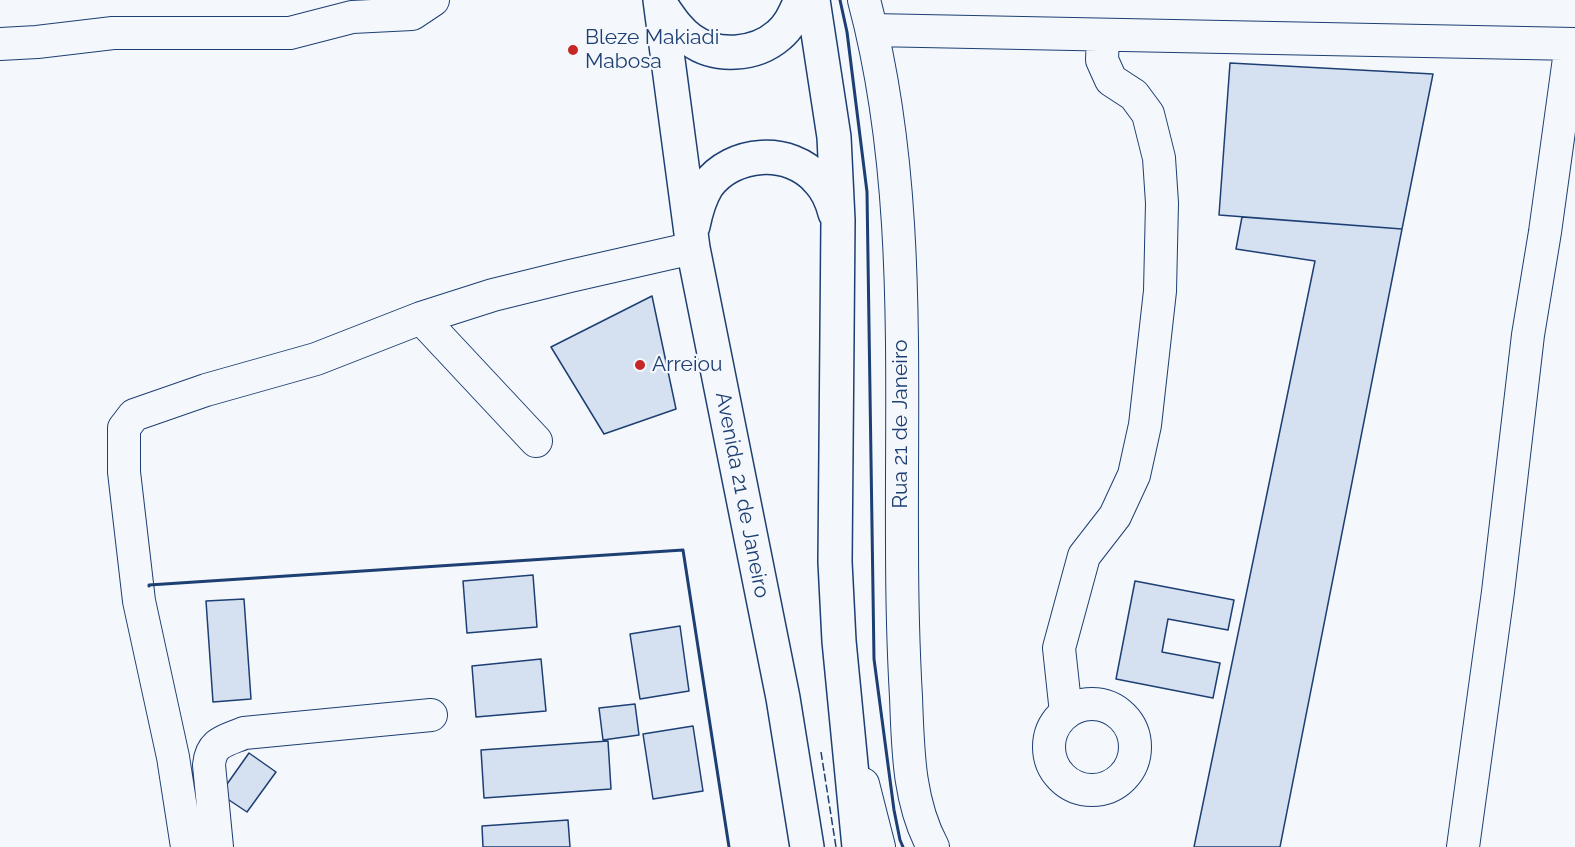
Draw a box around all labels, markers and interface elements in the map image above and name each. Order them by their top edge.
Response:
place label: Bleze Makiadi Mabosa [585,25,719,75]
marker: Bleze Makiadi Mabosa [566,43,580,57]
street label: Rua 21 de Janeiro [888,340,914,508]
place label: Arreiou [652,352,722,378]
marker: Arreiou [633,358,647,372]
street label: Avenida 21 de Janeiro [710,390,774,600]

